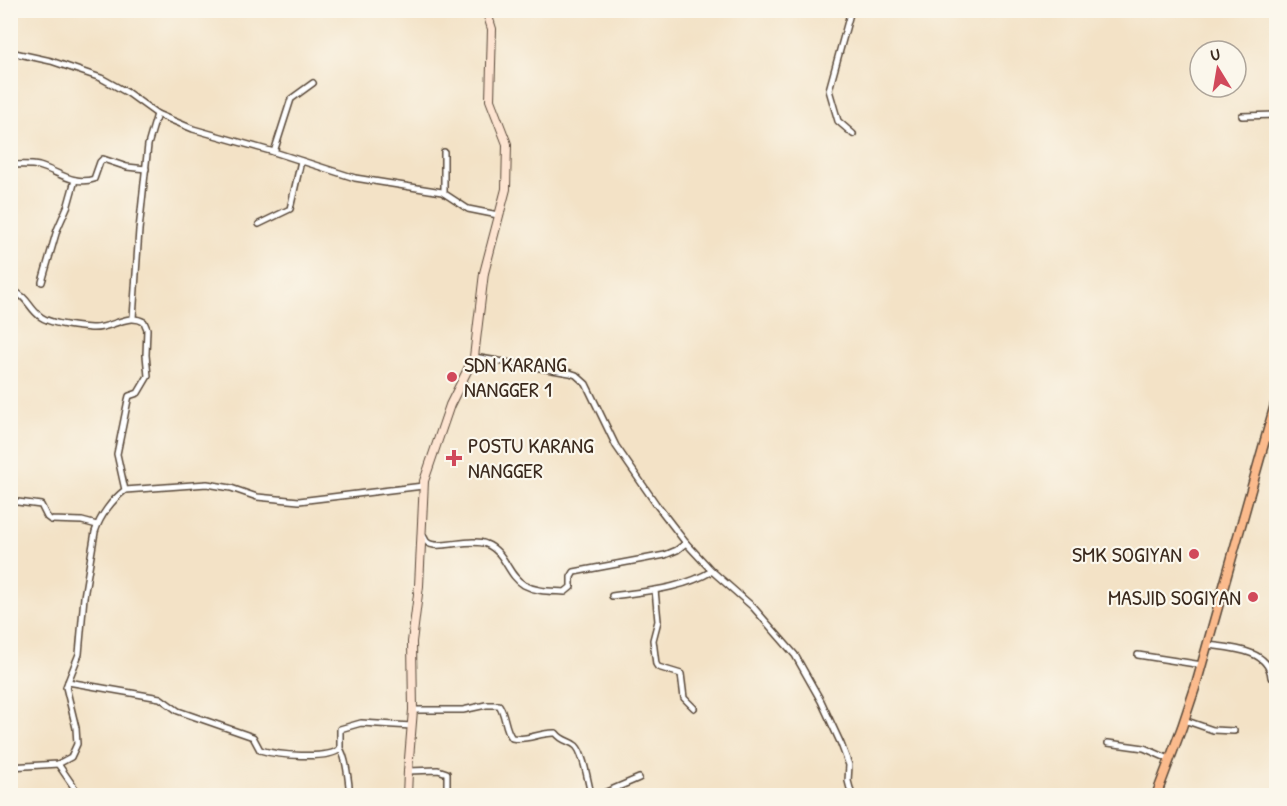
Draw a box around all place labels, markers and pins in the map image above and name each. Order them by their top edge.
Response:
place label: SDN KARANG NANGGER 1 [464,349,567,404]
marker: SDN KARANG NANGGER 1 [445,370,459,384]
place label: POSTU KARANG NANGGER [468,430,594,485]
marker: POSTU KARANG NANGGER [445,449,463,467]
place label: SMK SOGIYAN [1072,539,1182,569]
marker: SMK SOGIYAN [1187,547,1201,561]
place label: MASJID SOGIYAN [1108,582,1241,612]
marker: MASJID SOGIYAN [1246,590,1260,604]

